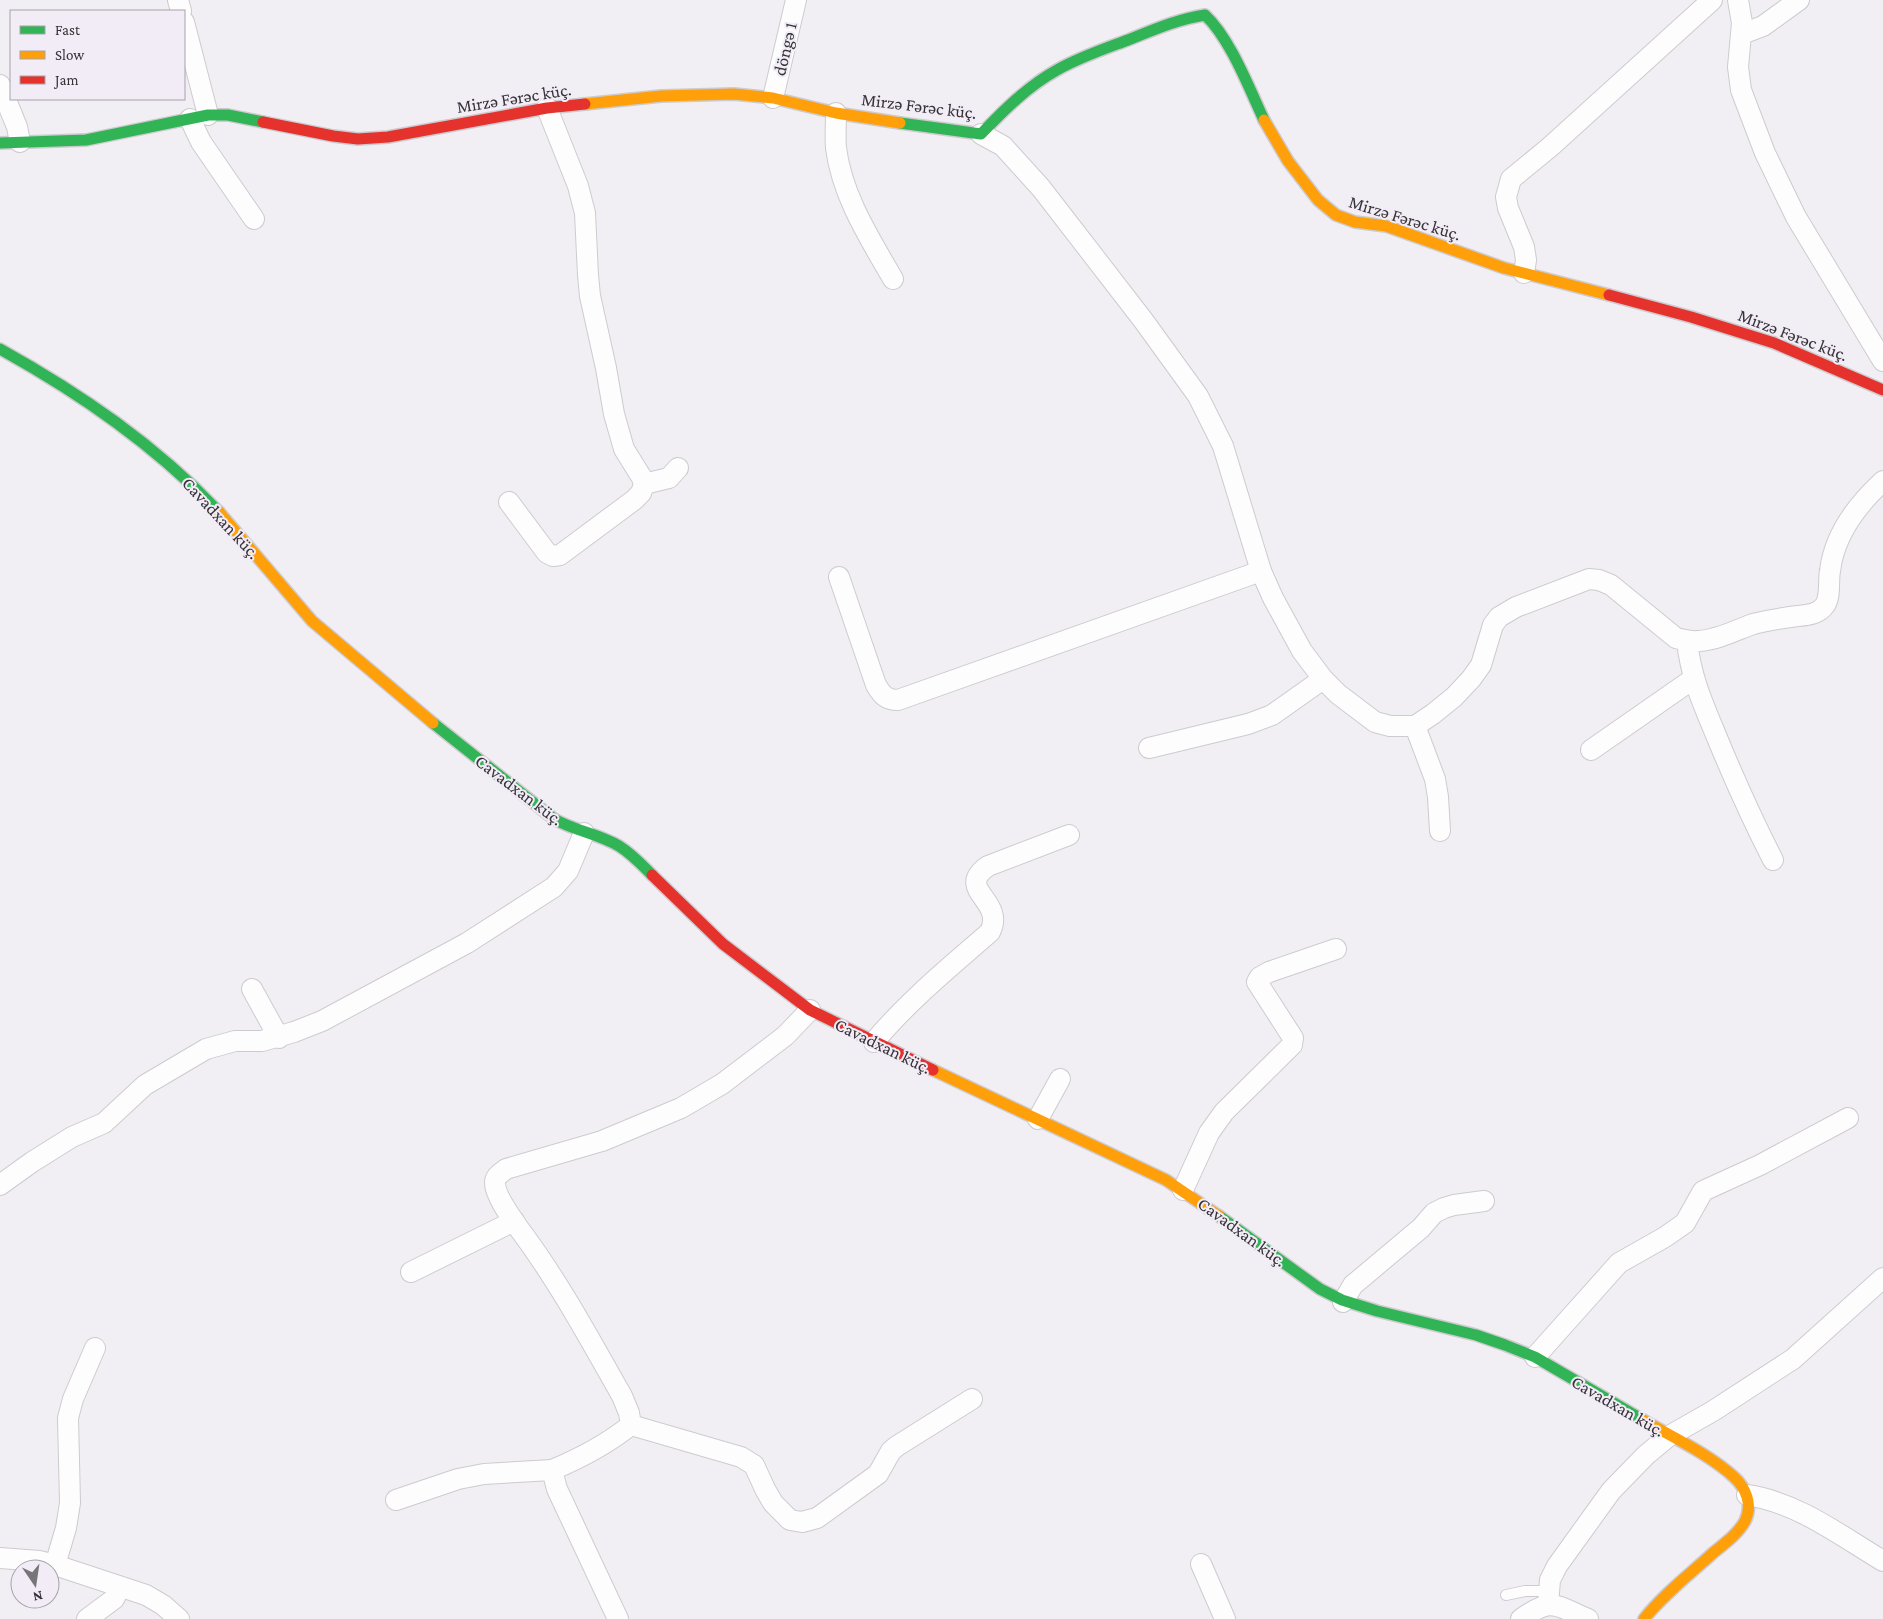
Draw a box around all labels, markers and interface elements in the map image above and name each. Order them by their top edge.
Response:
legend [10,10,185,100]
street label: döngə 1 [769,20,801,78]
text: Fast [55,22,81,38]
text: Slow [55,47,85,63]
text: Jam [53,72,78,89]
street label: Mirzə Fərəc küç. [455,79,573,117]
street label: Mirzə Fərəc küç. [860,89,978,123]
street label: Mirzə Fərəc küç. [1347,191,1463,245]
street label: Mirzə Fərəc küç. [1735,305,1851,365]
street label: Cavadxan küç. [178,473,264,563]
street label: Cavadxan küç. [471,751,567,829]
street label: Cavadxan küç. [832,1014,934,1078]
street label: Cavadxan küç. [1194,1193,1290,1271]
street label: Cavadxan küç. [1568,1371,1668,1441]
north arrow [10,1559,60,1609]
text: N [31,1588,44,1606]

